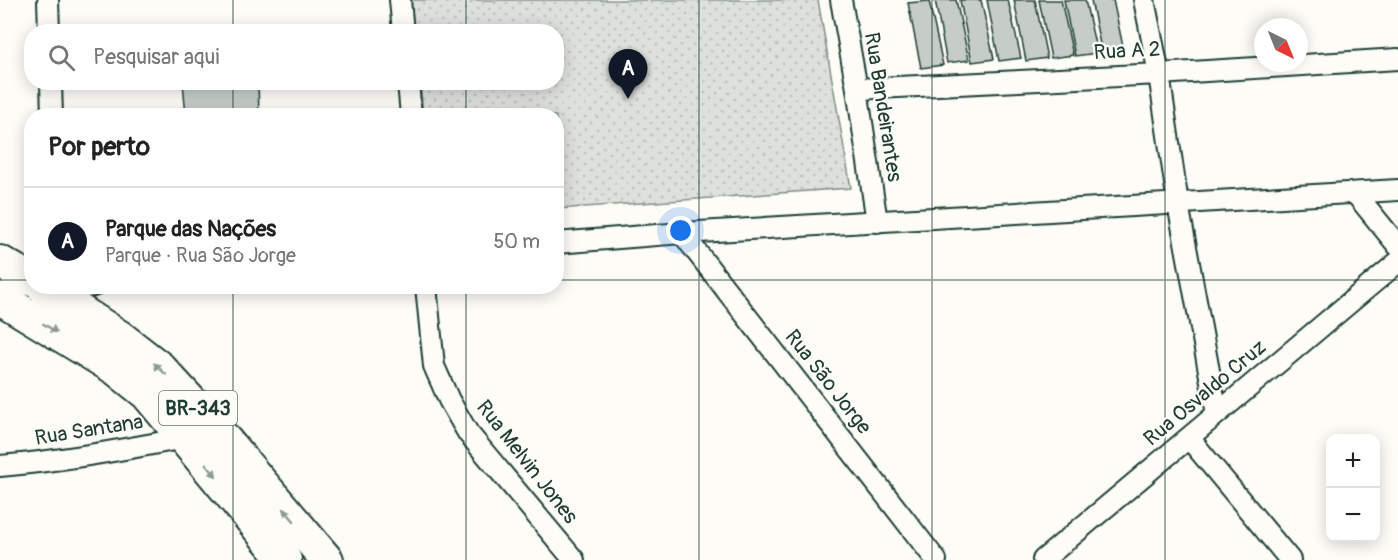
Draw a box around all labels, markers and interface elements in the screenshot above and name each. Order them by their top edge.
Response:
north arrow [1254,18,1308,72]
search box [24,24,564,90]
street label: Rua Bandeirantes [858,30,908,184]
street label: Rua A 2 [1093,36,1161,66]
icon: search [45,41,78,74]
text: Pesquisar aqui [93,43,219,71]
pin: A [608,50,648,99]
text: Por perto [48,131,150,163]
text: Parque das Nações [105,215,276,243]
your location [666,216,695,245]
text: A [61,229,74,254]
text: 50 m [493,229,540,254]
text: Parque · Rua São Jorge [105,243,296,268]
one-way arrow [42,323,58,334]
street label: Rua São Jorge [779,324,878,440]
street label: Rua Osvaldo Cruz [1138,334,1272,452]
one-way arrow [154,362,168,376]
road number: BR-343 [159,391,237,425]
street label: Rua Melvin Jones [470,395,584,530]
street label: Rua Santana [33,408,145,452]
map controls [1326,434,1380,542]
button: + [1326,434,1380,488]
one-way arrow [204,462,216,477]
button: − [1326,488,1380,542]
one-way arrow [283,508,296,523]

